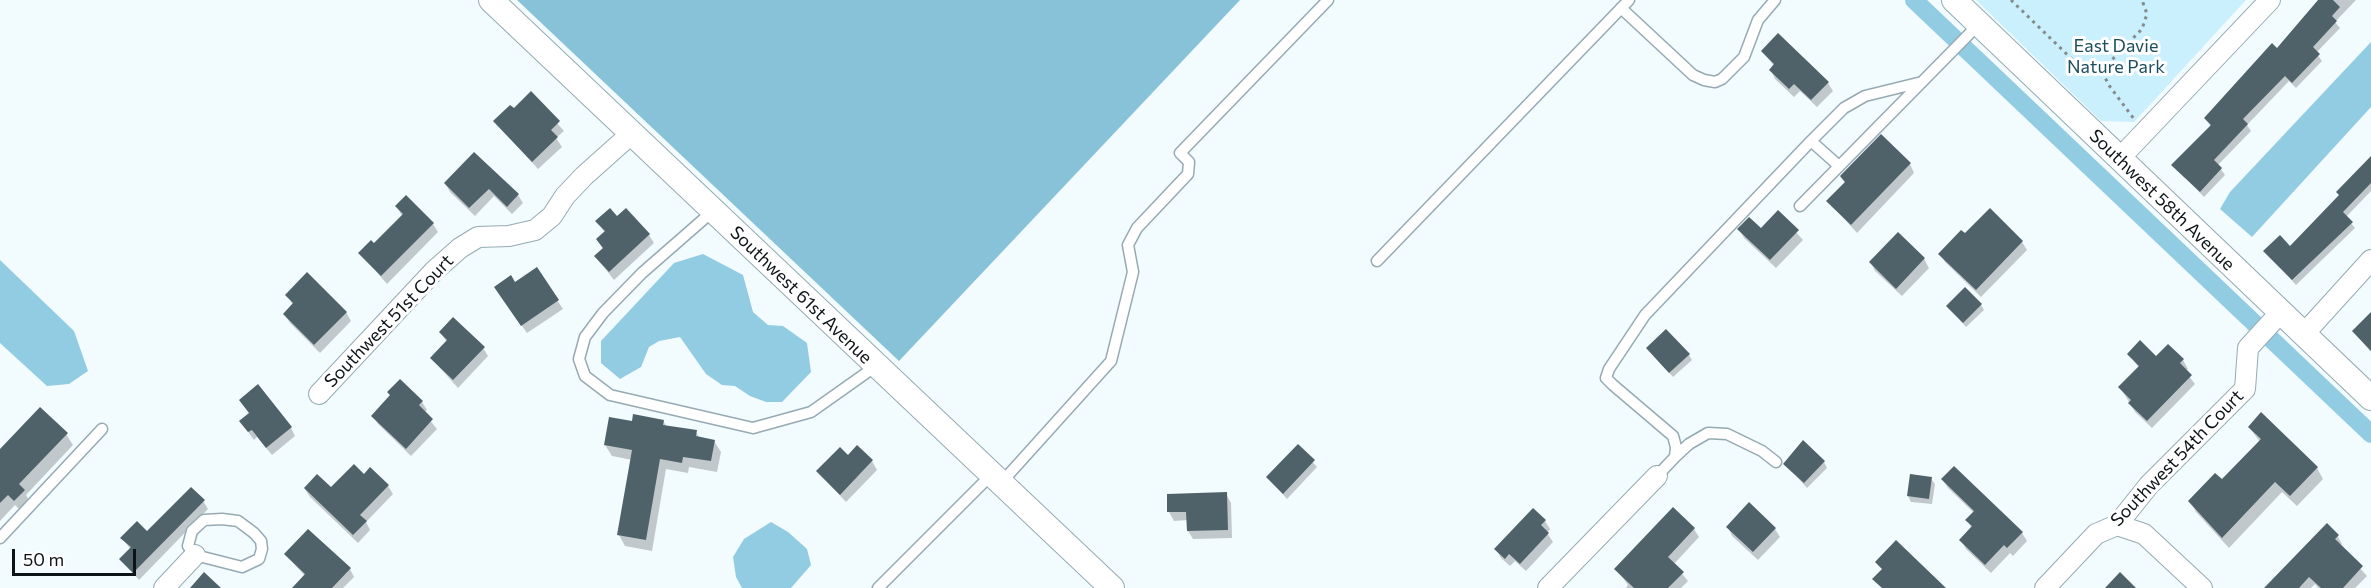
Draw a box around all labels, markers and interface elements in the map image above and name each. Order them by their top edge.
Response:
park label: East Davie Nature Park [2067,35,2165,78]
street label: Southwest 58th Avenue [2085,125,2239,275]
street label: Southwest 61st Avenue [726,222,876,368]
street label: Southwest 51st Court [320,250,458,392]
street label: Southwest 54th Court [2106,385,2248,531]
scale bar [15,537,140,575]
text: 50 m [23,548,64,570]

